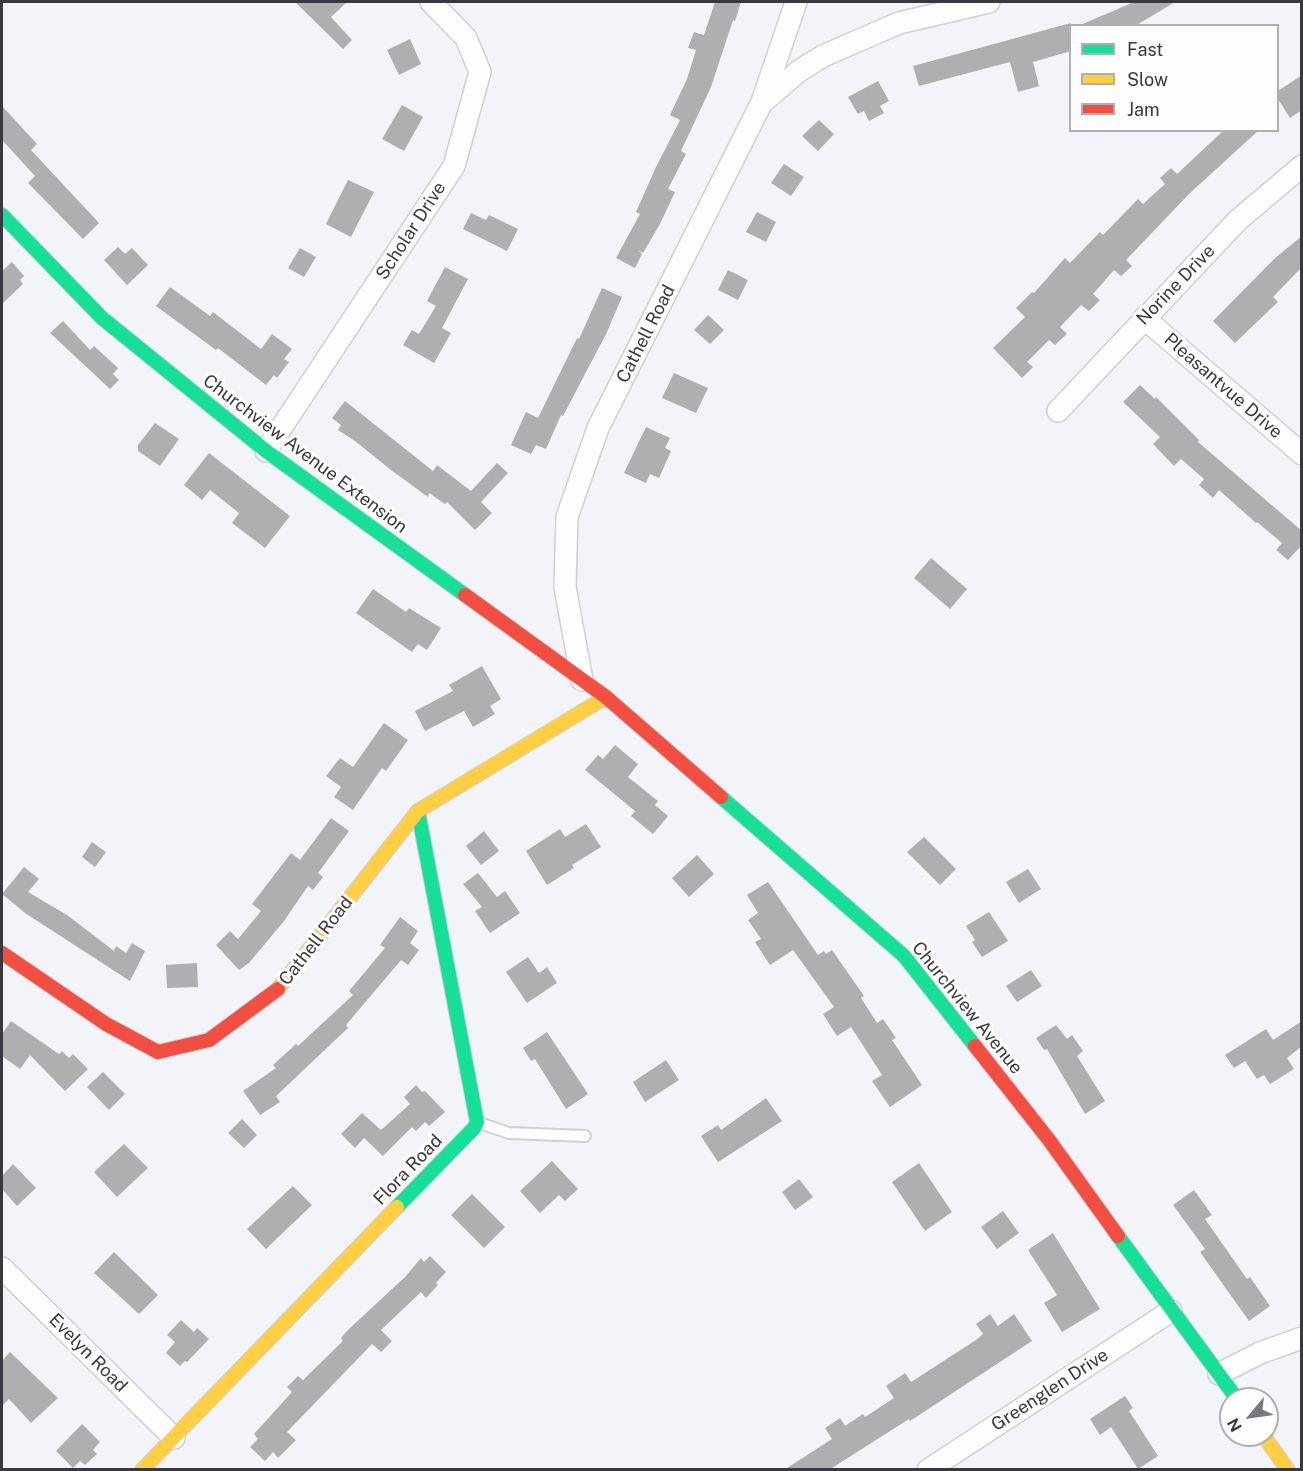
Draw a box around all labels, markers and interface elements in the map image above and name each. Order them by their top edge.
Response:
legend [1069,24,1279,132]
text: Fast [1127,39,1163,60]
text: Slow [1127,69,1168,90]
text: Jam [1127,99,1160,120]
street label: Scholar Drive [371,178,451,284]
street label: Norine Drive [1132,240,1220,330]
street label: Cathell Road [612,281,680,387]
street label: Pleasantvue Drive [1159,329,1287,443]
street label: Churchview Avenue Extension [199,370,411,538]
street label: Cathell Road [275,892,357,990]
street label: Churchview Avenue [907,938,1027,1078]
street label: Flora Road [369,1130,447,1210]
street label: Evelyn Road [44,1309,132,1397]
street label: Greenglen Drive [987,1344,1113,1436]
north arrow [1219,1387,1279,1447]
text: N [1223,1415,1246,1435]

